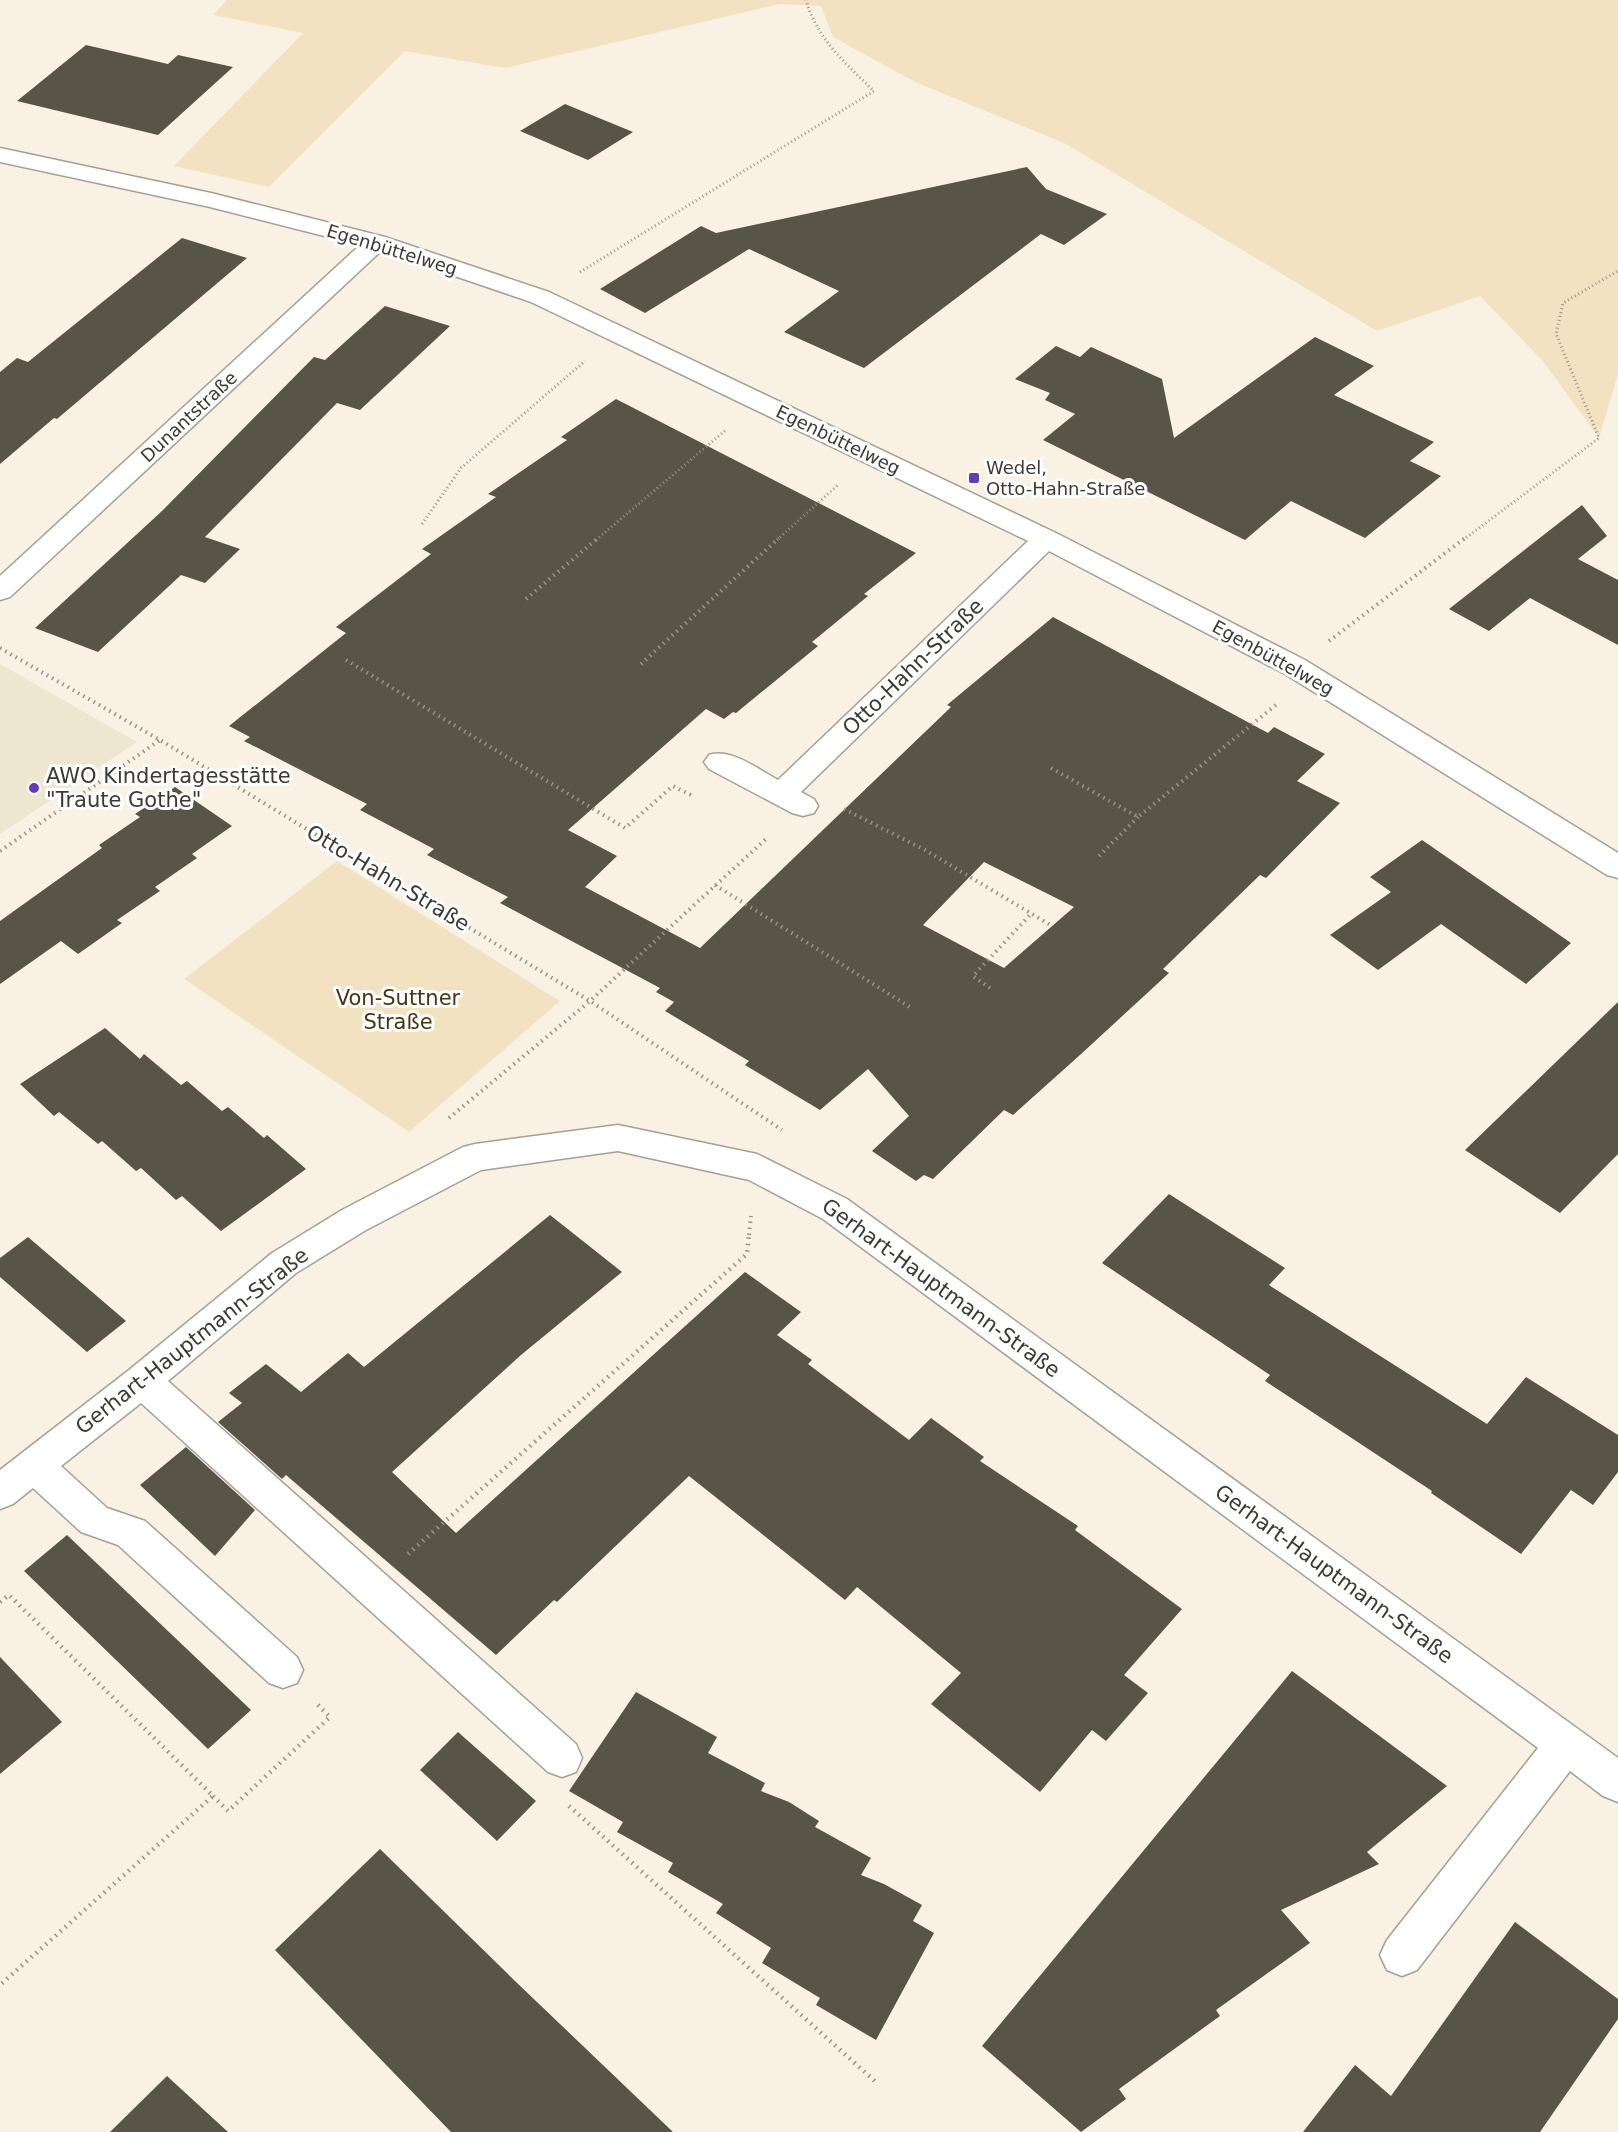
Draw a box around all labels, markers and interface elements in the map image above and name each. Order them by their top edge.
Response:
street label: Egenbüttelweg [324,220,460,279]
street label: Dunantstraße [136,367,241,466]
street label: Egenbüttelweg [773,400,904,479]
place label: Wedel, Otto-Hahn-Straße [986,457,1145,499]
marker: Wedel, Otto-Hahn-Straße [967,471,981,485]
street label: Otto-Hahn-Straße [838,594,988,740]
street label: Egenbüttelweg [1209,616,1338,700]
place label: AWO Kindertagesstätte "Traute Gothe" [46,764,291,812]
marker: AWO Kindertagesstätte "Traute Gothe" [27,781,41,795]
street label: Otto-Hahn-Straße [302,820,474,936]
park label: Von-Suttner Straße [336,986,461,1034]
street label: Gerhart-Hauptmann-Straße [817,1194,1065,1382]
street label: Gerhart-Hauptmann-Straße [71,1243,313,1439]
street label: Gerhart-Hauptmann-Straße [1210,1480,1458,1668]

